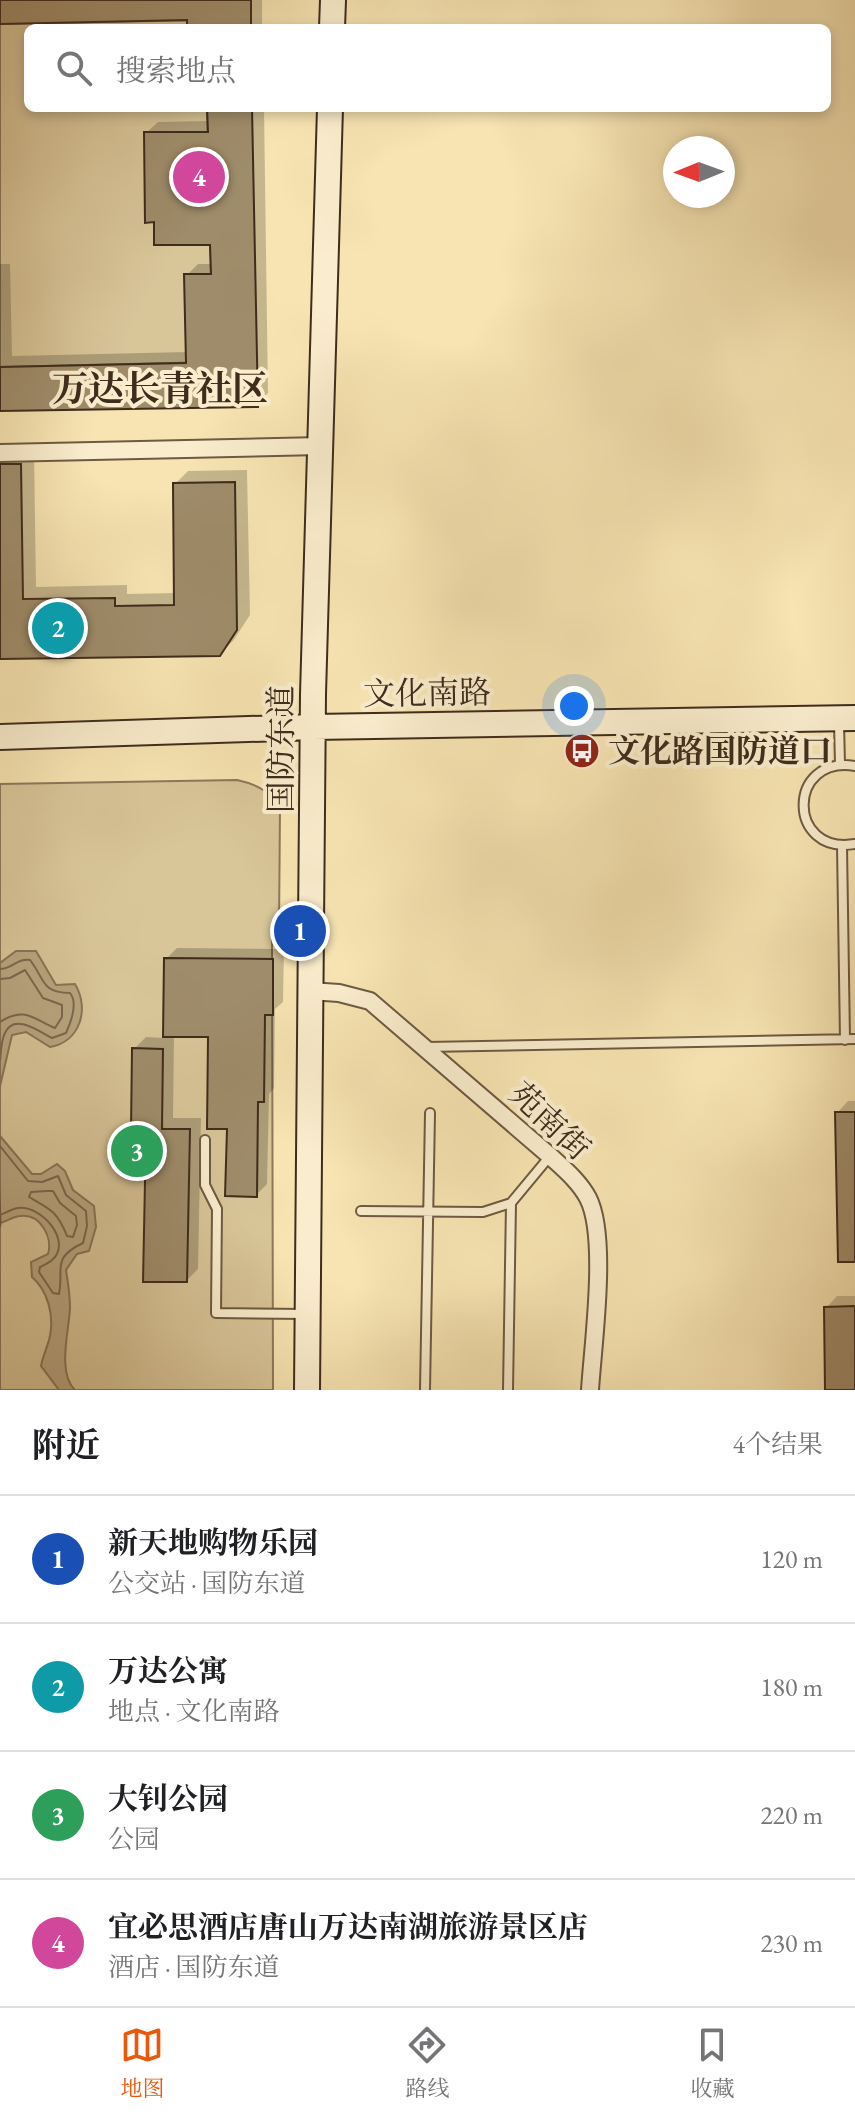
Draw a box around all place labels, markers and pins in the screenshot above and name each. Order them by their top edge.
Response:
pin: 4 [173,147,225,207]
pin: 2 [32,598,84,658]
place label: 文化路国防道口 [608,730,832,772]
bus stop icon: 文化路国防道口 [563,732,601,770]
pin: 1 [274,901,326,961]
pin: 3 [111,1121,163,1181]

